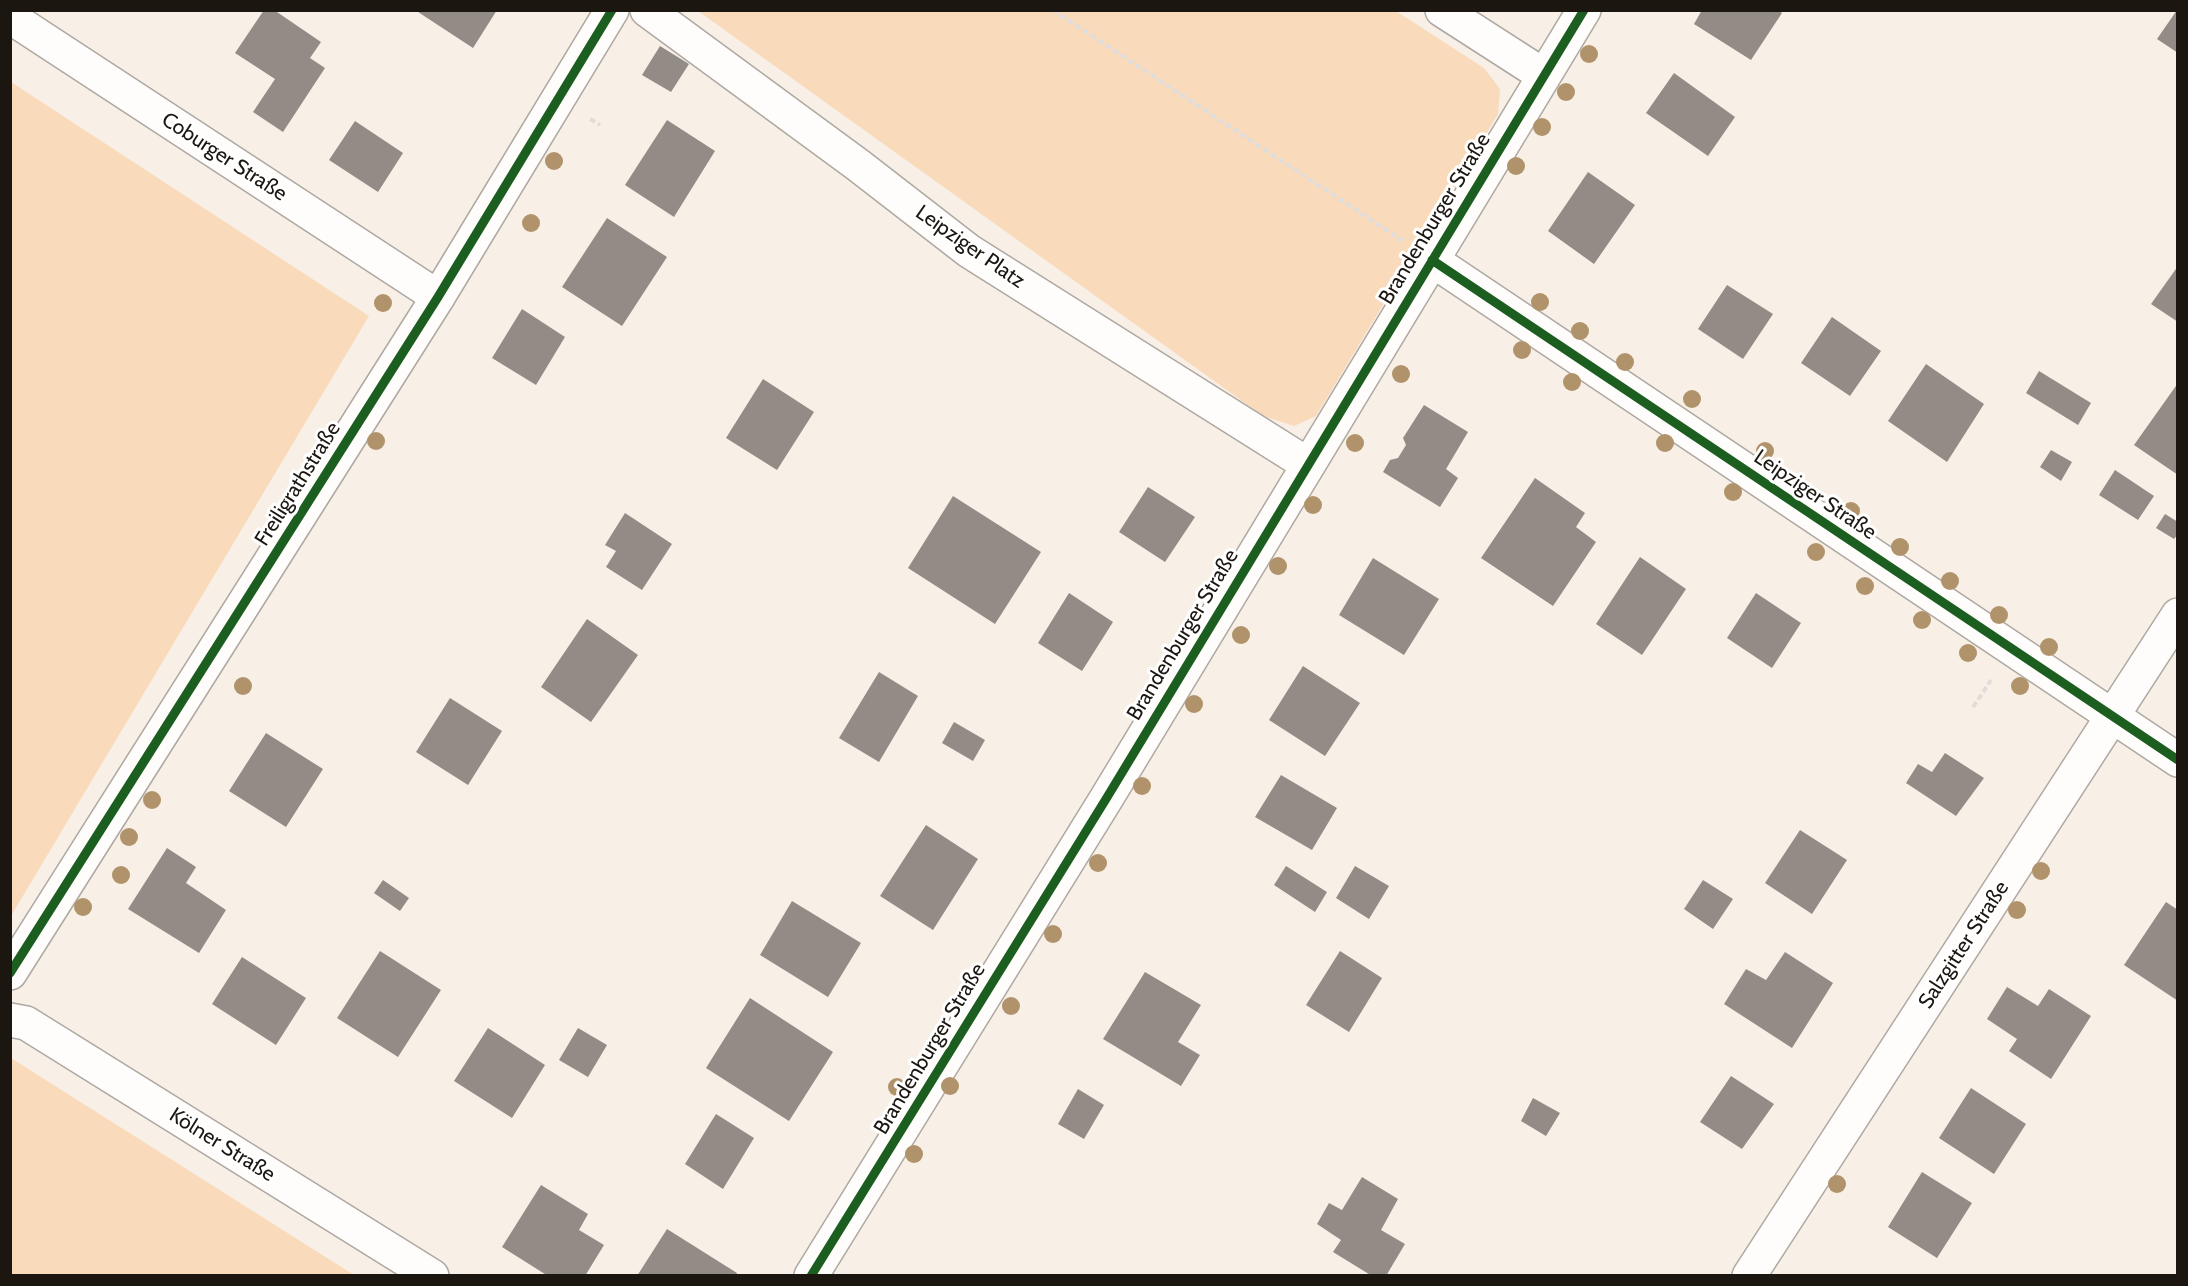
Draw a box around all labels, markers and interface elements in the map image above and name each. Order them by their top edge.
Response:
street label: Coburger Straße [157,107,291,207]
street label: Brandenburger Straße [1374,129,1496,309]
street label: Leipziger Platz [911,200,1029,294]
street label: Freiligrathstraße [250,417,346,551]
street label: Leipziger Straße [1749,445,1881,545]
street label: Brandenburger Straße [1122,545,1244,725]
street label: Salzgitter Straße [1913,877,2015,1013]
street label: Brandenburger Straße [869,959,991,1139]
street label: Kölner Straße [164,1103,280,1187]

